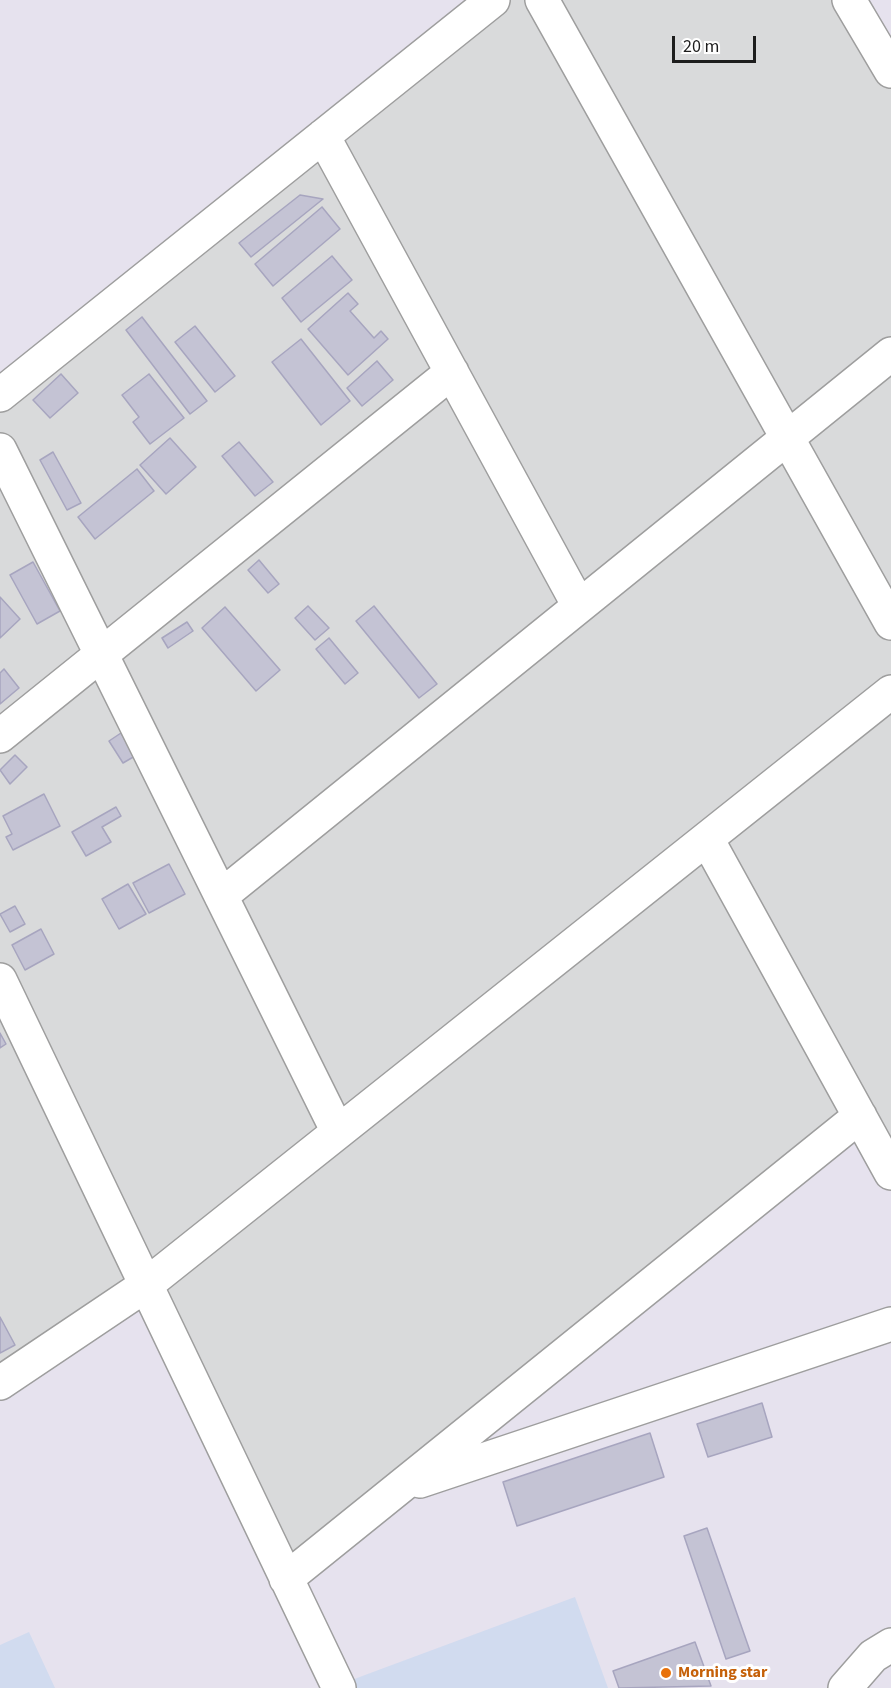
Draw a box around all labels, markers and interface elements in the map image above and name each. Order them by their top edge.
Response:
scale bar [675,24,759,62]
text: 20 m [683,34,719,59]
place label: Morning star [678,1663,767,1683]
marker: Morning star [659,1666,673,1680]

